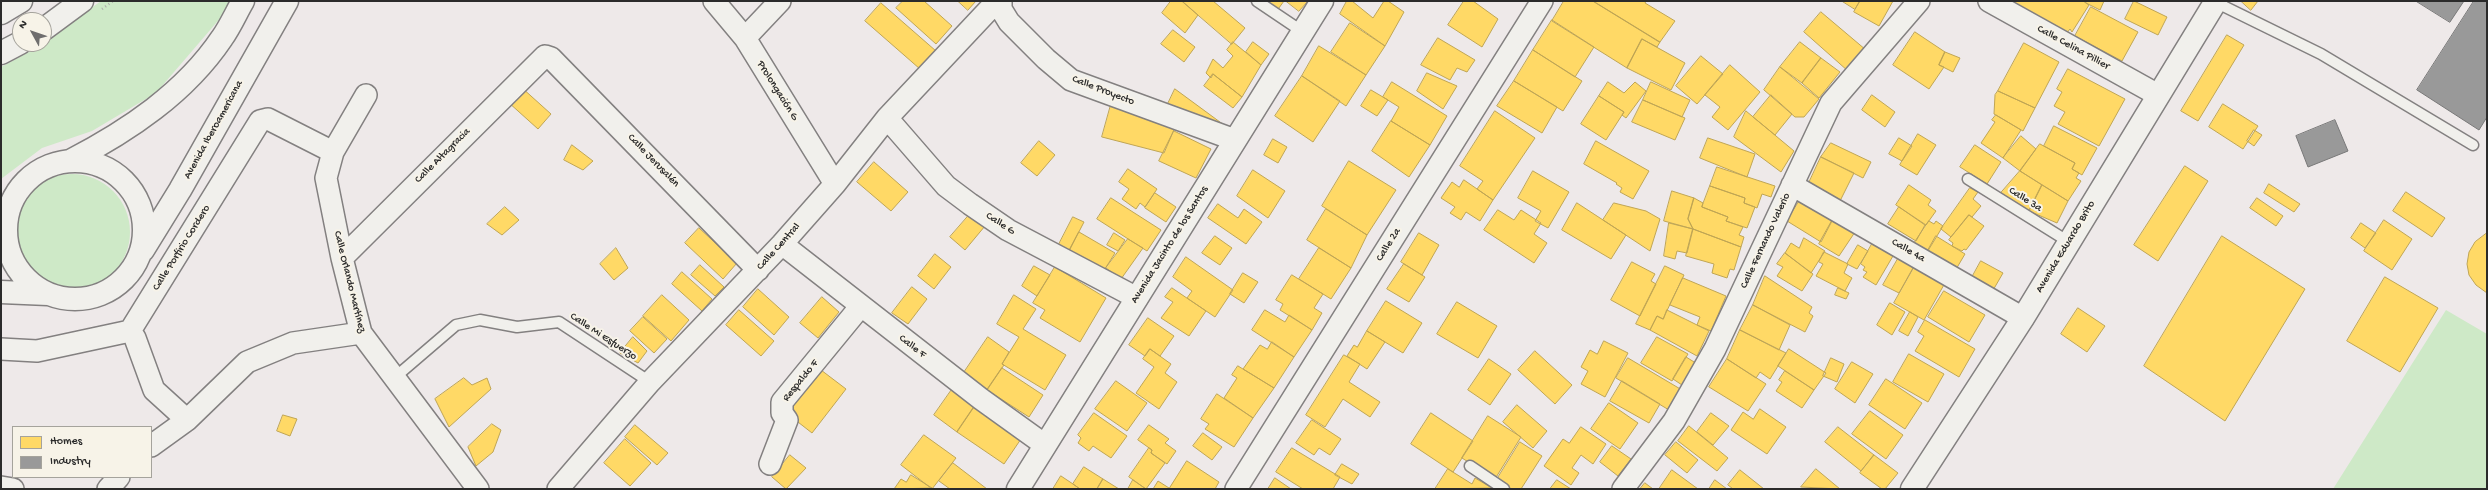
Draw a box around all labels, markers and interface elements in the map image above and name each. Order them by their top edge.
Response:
north arrow [12,12,52,52]
text: N [17,18,30,32]
street label: Calle Celina Pillier [2034,23,2112,73]
street label: Prolongación G [753,59,801,123]
street label: Calle Proyecto [1070,73,1136,109]
street label: Avenida Iberoamericana [181,78,247,182]
street label: Calle Altagracia [412,125,474,187]
street label: Calle Jerusalén [624,132,682,190]
street label: Avenida Jacinto de los Santos [1128,184,1212,306]
street label: Calle 3a [2006,185,2044,215]
street label: Calle Fernando Valerio [1738,191,1794,291]
street label: Avenida Eduardo Brito [2033,199,2099,295]
street label: Calle Porfirio Cordero [150,203,214,293]
street label: Calle G [983,210,1017,238]
street label: Calle Central [754,221,804,273]
street label: Calle 2a [1374,226,1404,264]
street label: Calle Orlando Martínez [330,230,368,334]
street label: Calle 4a [1889,236,1927,266]
street label: Calle Mi Esfuerzo [567,310,639,364]
street label: Calle F [896,332,928,362]
street label: Respaldo F [780,357,822,405]
legend [12,426,152,478]
text: Homes [50,435,82,449]
text: Industry [50,455,91,469]

